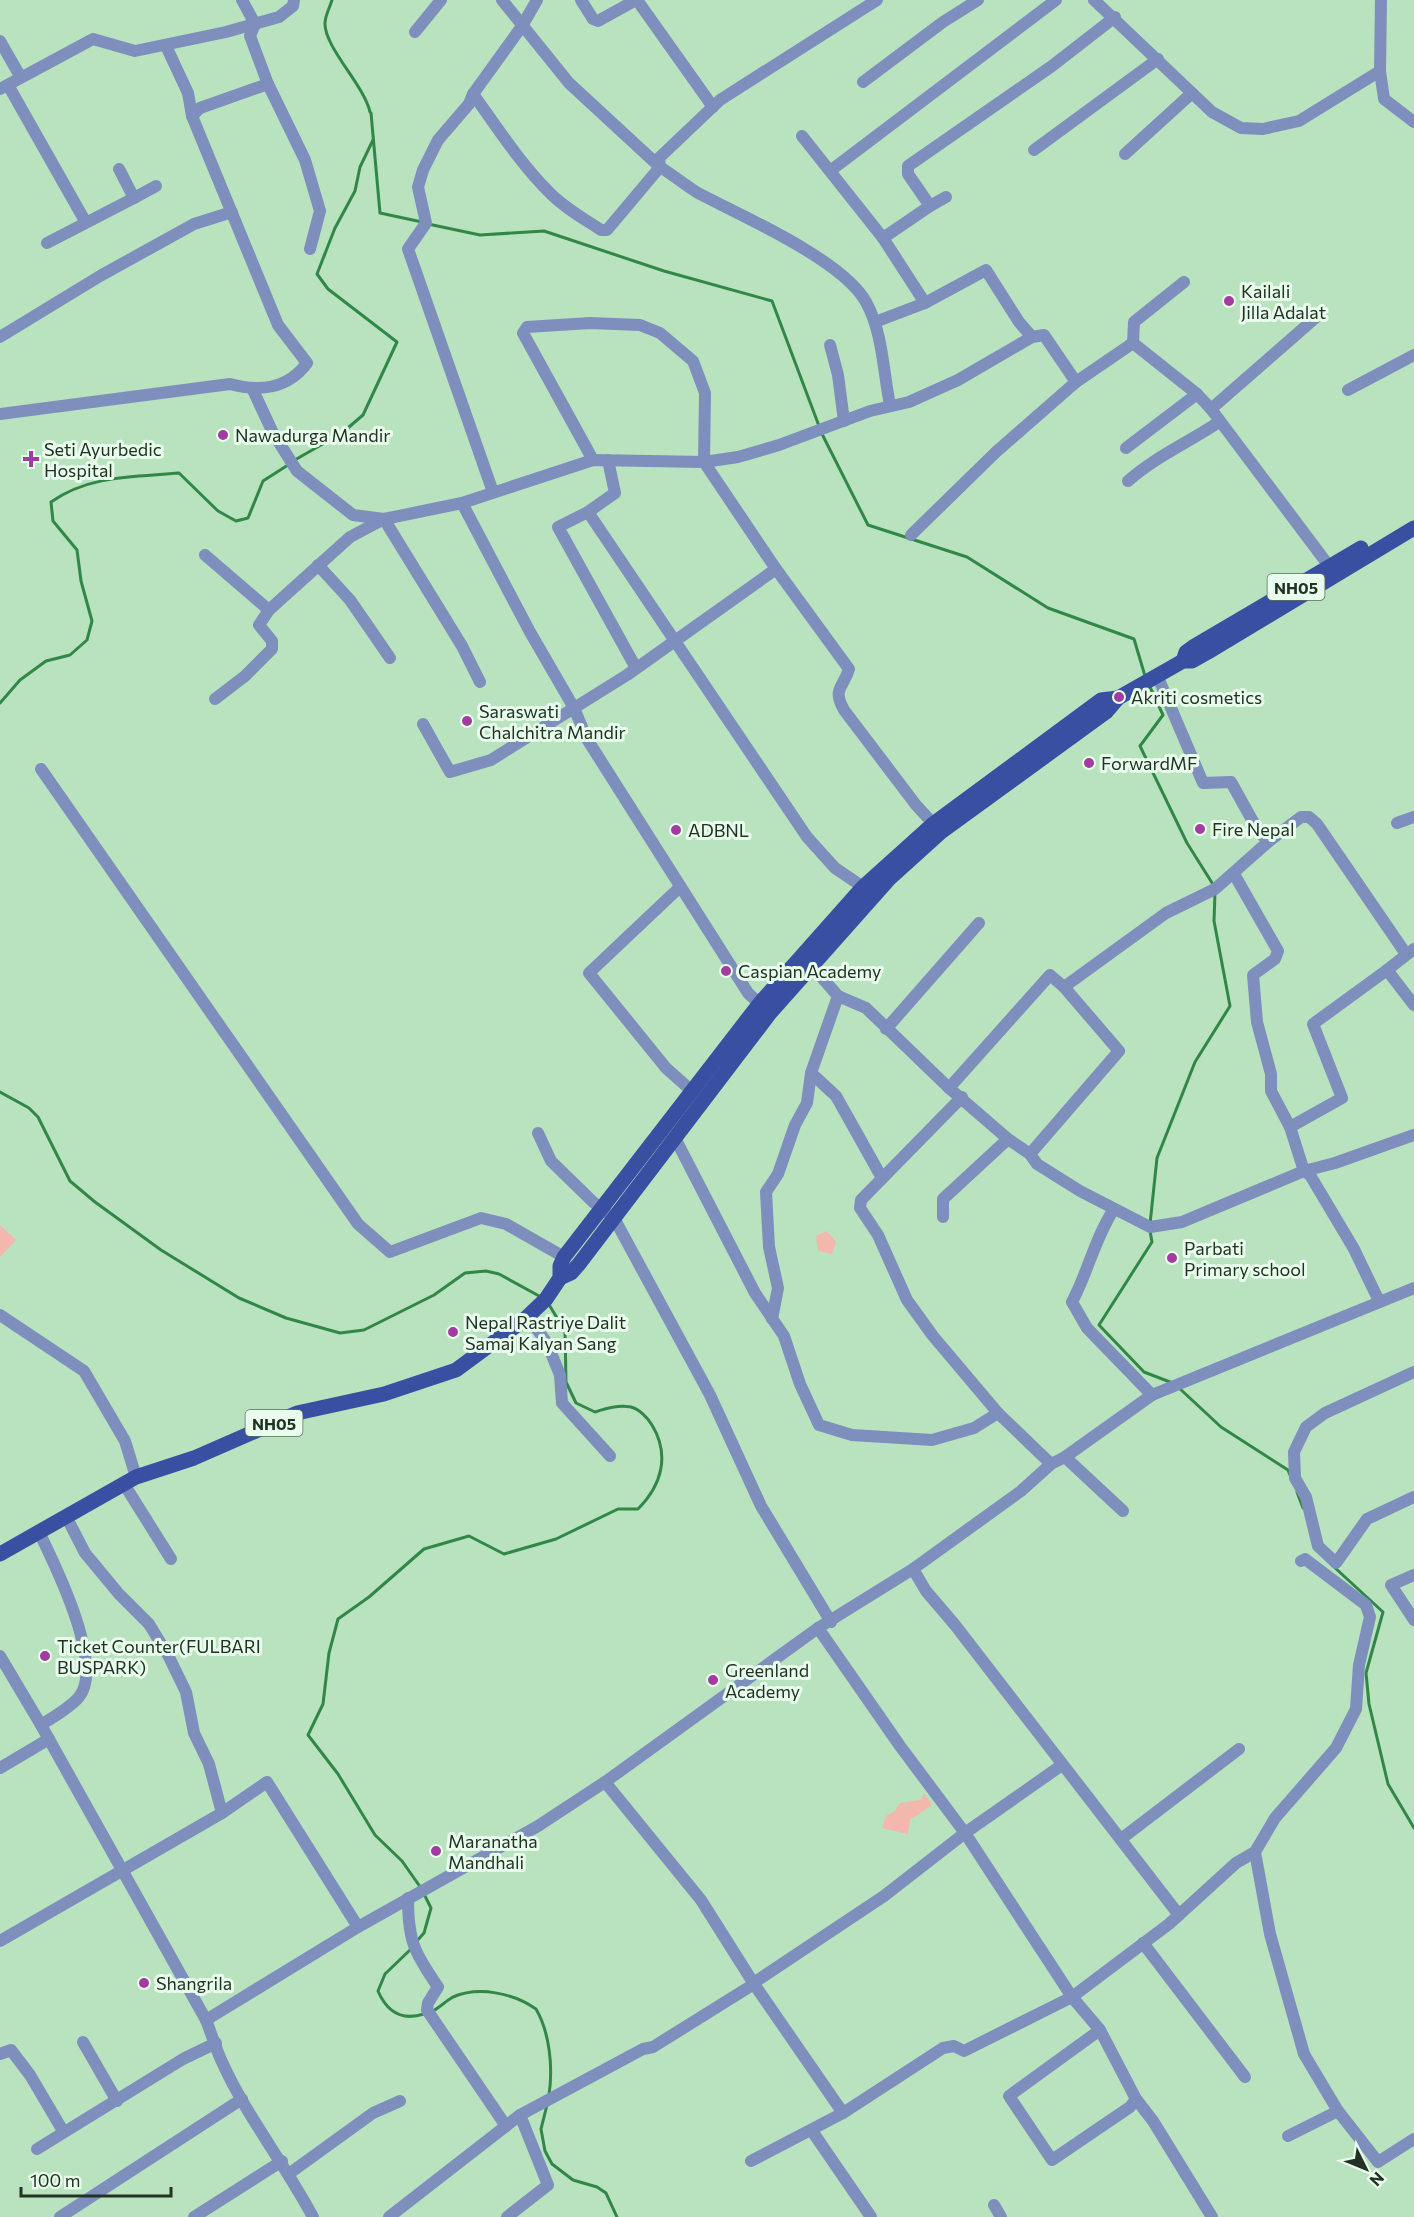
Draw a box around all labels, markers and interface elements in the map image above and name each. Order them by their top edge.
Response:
place label: Kailali Jilla Adalat [1241,280,1326,323]
marker: Kailali Jilla Adalat [1222,294,1236,308]
place label: Nawadurga Mandir [235,424,391,446]
marker: Nawadurga Mandir [216,428,230,442]
place label: Seti Ayurbedic Hospital [44,438,162,481]
marker: Seti Ayurbedic Hospital [22,450,40,468]
road number: NH05 [1268,574,1324,600]
place label: Akriti cosmetics [1131,686,1262,708]
marker: Akriti cosmetics [1112,690,1126,704]
place label: Saraswati Chalchitra Mandir [479,700,626,743]
marker: Saraswati Chalchitra Mandir [460,714,474,728]
place label: ForwardMF [1101,752,1197,774]
marker: ForwardMF [1082,756,1096,770]
place label: Fire Nepal [1212,818,1294,840]
place label: ADBNL [688,819,749,841]
marker: Fire Nepal [1193,822,1207,836]
marker: ADBNL [669,823,683,837]
place label: Caspian Academy [738,960,881,982]
marker: Caspian Academy [719,964,733,978]
place label: Parbati Primary school [1184,1237,1306,1280]
marker: Parbati Primary school [1165,1251,1179,1265]
place label: Nepal Rastriye Dalit Samaj Kalyan Sang [465,1311,626,1354]
marker: Nepal Rastriye Dalit Samaj Kalyan Sang [446,1325,460,1339]
road number: NH05 [246,1410,302,1436]
place label: Ticket Counter(FULBARI BUSPARK) [57,1635,261,1678]
marker: Ticket Counter(FULBARI BUSPARK) [38,1649,52,1663]
place label: Greenland Academy [725,1659,809,1702]
marker: Greenland Academy [706,1673,720,1687]
place label: Maranatha Mandhali [448,1830,538,1873]
marker: Maranatha Mandhali [429,1844,443,1858]
place label: Shangrila [156,1972,232,1994]
marker: Shangrila [137,1976,151,1990]
north arrow [1336,2139,1396,2199]
scale bar [21,2160,171,2198]
text: 100 m [30,2169,80,2191]
text: N [1366,2169,1388,2190]

